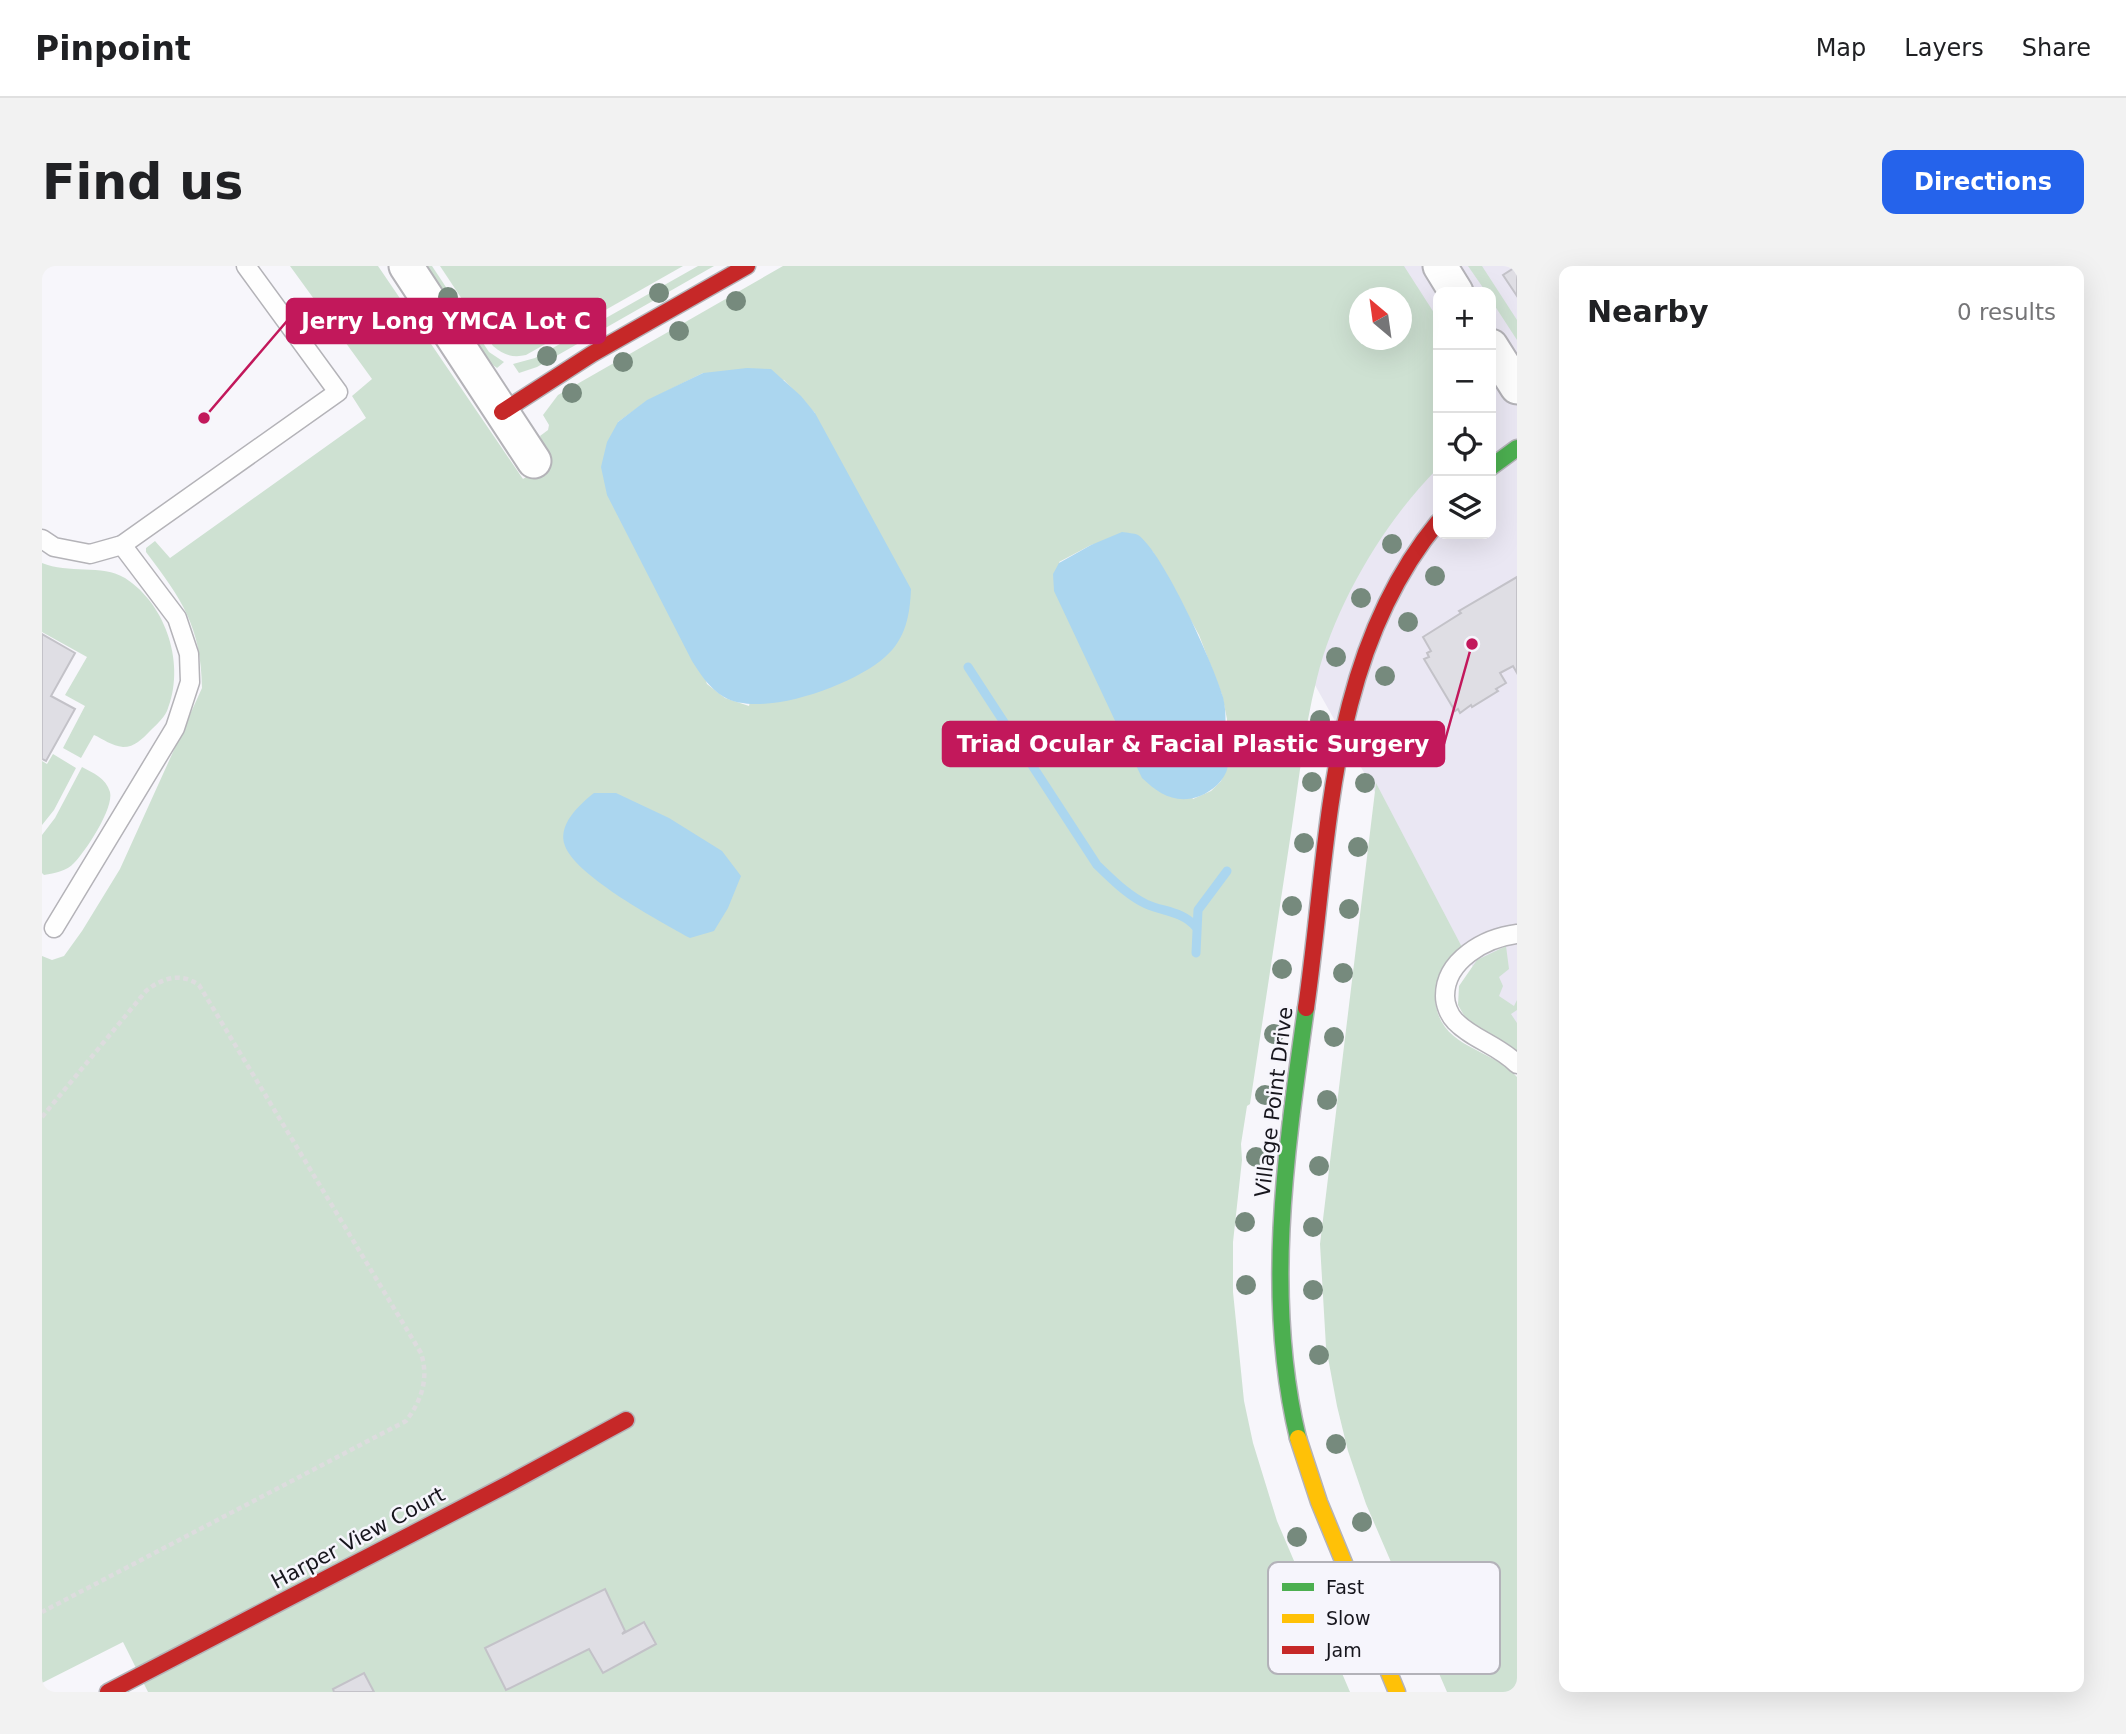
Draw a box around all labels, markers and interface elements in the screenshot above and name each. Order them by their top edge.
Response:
text: Pinpoint [35,29,191,68]
text: Map [1816,34,1866,62]
text: Layers [1904,34,1984,62]
text: Share [2022,34,2091,62]
button: Directions [1882,150,2084,214]
text: Find us [42,154,243,211]
north arrow [1349,287,1412,350]
map controls [1433,287,1496,539]
button: + [1433,287,1496,350]
text: Nearby [1587,294,1709,329]
callout: Jerry Long YMCA Lot C [287,299,605,343]
text: 0 results [1957,299,2056,325]
text: Jerry Long YMCA Lot C [299,308,591,334]
button: − [1433,350,1496,413]
button: locate [1433,413,1496,476]
button: layers [1433,476,1496,539]
callout: Triad Ocular & Facial Plastic Surgery [943,722,1444,766]
text: Triad Ocular & Facial Plastic Surgery [957,731,1429,757]
street label: Village Point Drive [1250,1005,1298,1199]
street label: Harper View Court [267,1482,449,1594]
legend [1268,1562,1500,1674]
text: Fast [1326,1576,1364,1598]
text: Slow [1326,1607,1371,1629]
text: Jam [1325,1639,1362,1661]

